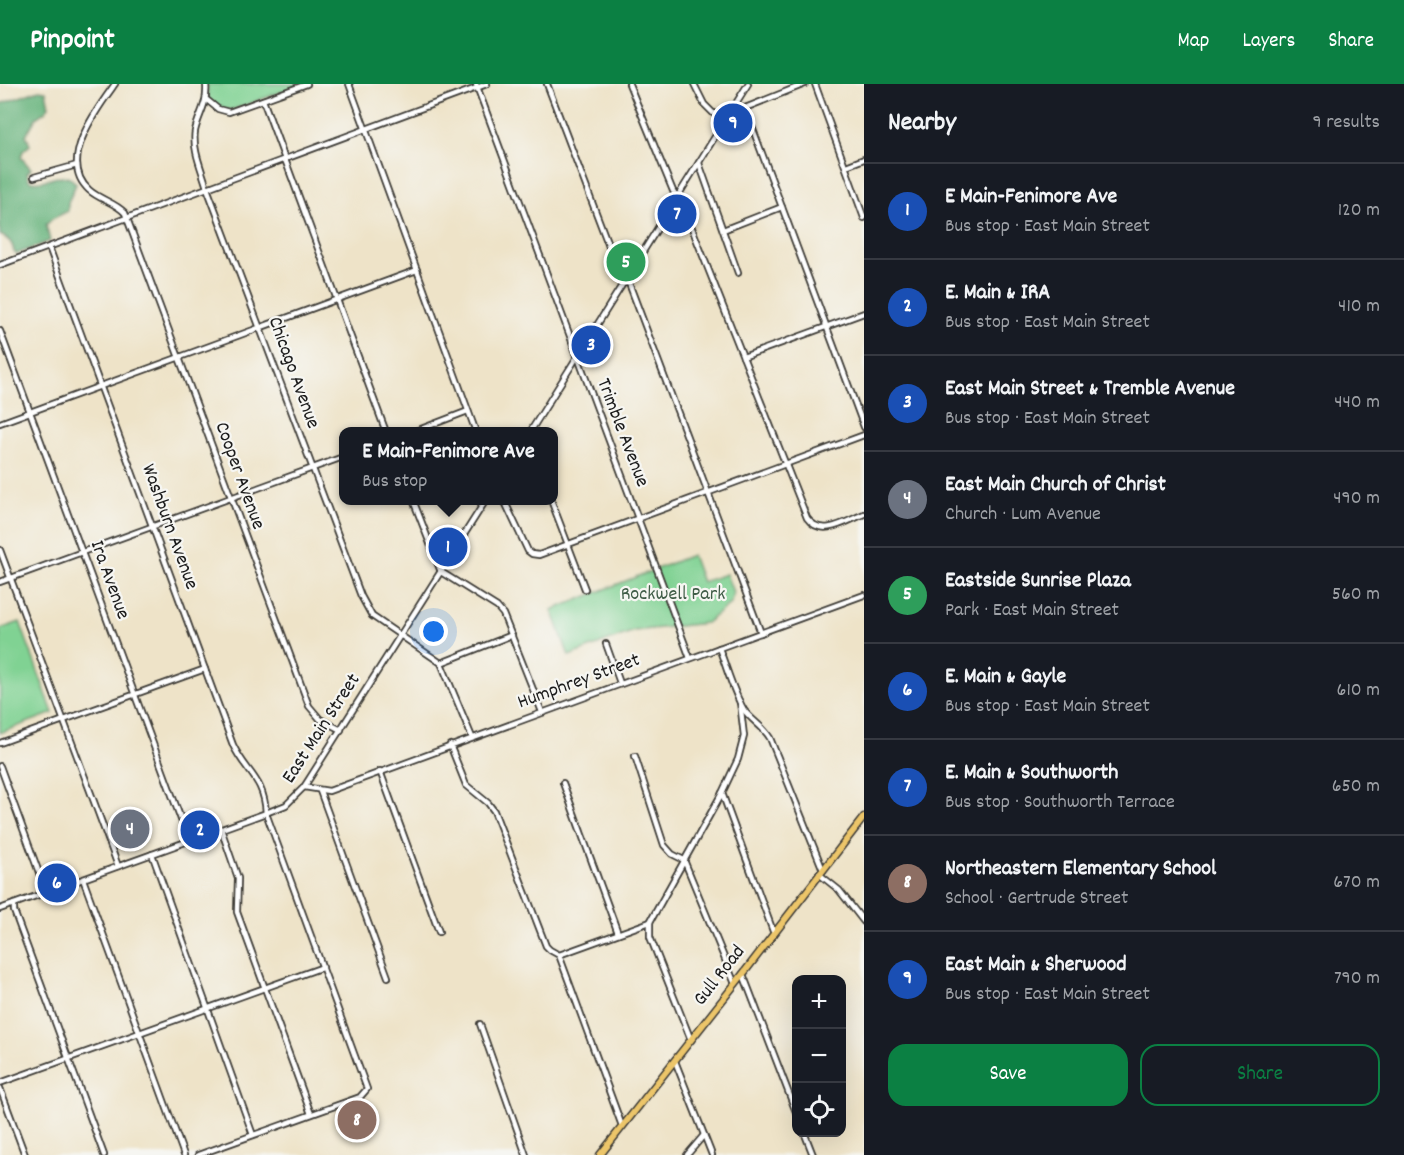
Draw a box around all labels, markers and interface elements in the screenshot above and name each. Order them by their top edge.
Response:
text: Pinpoint [30,22,115,62]
text: Map [1178,27,1209,57]
text: Layers [1242,27,1295,57]
text: Share [1328,27,1374,57]
pin: 9 [714,100,752,146]
text: Nearby [888,105,956,142]
text: 9 results [1312,109,1380,137]
text: E Main-Fenimore Ave [945,182,1117,213]
pin: 7 [658,192,696,236]
text: 1 [905,197,910,225]
text: 120 m [1338,197,1380,225]
text: Bus stop · East Main Street [945,213,1150,241]
pin: 5 [606,240,646,285]
text: E. Main & IRA [945,278,1050,309]
text: 2 [903,293,912,321]
text: 410 m [1338,293,1380,321]
text: Bus stop · East Main Street [945,309,1150,337]
street label: Chicago Avenue [260,313,326,433]
pin: 3 [572,322,610,368]
text: East Main Street & Tremble Avenue [945,374,1235,405]
street label: Trimble Avenue [588,375,656,492]
text: 3 [903,389,912,417]
text: 440 m [1334,389,1380,417]
text: Bus stop · East Main Street [945,405,1150,433]
street label: Cooper Avenue [207,418,271,534]
popup [339,427,558,505]
text: E Main-Fenimore Ave [362,437,535,468]
street label: Washburn Avenue [133,460,205,594]
text: Bus stop [362,468,427,496]
text: East Main Church of Christ [945,470,1166,501]
text: 4 [903,485,912,513]
text: 490 m [1333,485,1380,513]
text: Church · Lum Avenue [945,501,1101,529]
pin: 1 [428,524,468,570]
street label: Ira Avenue [82,537,136,624]
text: Eastside Sunrise Plaza [945,566,1131,597]
park label: Rockwell Park [621,581,725,609]
text: 5 [903,581,912,609]
text: 560 m [1332,581,1380,609]
text: Park · East Main Street [945,597,1119,625]
your location [419,617,448,646]
street label: Humphrey Street [514,647,644,717]
text: E. Main & Gayle [945,662,1066,693]
street label: East Main Street [276,669,368,789]
text: 6 [903,677,912,705]
text: 610 m [1337,677,1380,705]
text: Bus stop · East Main Street [945,693,1150,721]
text: E. Main & Southworth [945,758,1118,789]
text: 7 [904,773,911,801]
text: 650 m [1332,773,1380,801]
text: Bus stop · Southworth Terrace [945,789,1175,817]
pin: 4 [110,806,150,852]
pin: 2 [180,808,220,852]
text: Northeastern Elementary School [945,854,1216,885]
pin: 6 [38,860,76,906]
text: 8 [903,869,912,897]
text: 670 m [1333,869,1380,897]
text: School · Gertrude Street [945,885,1128,913]
street label: Gull Road [687,940,753,1012]
text: East Main & Sherwood [945,950,1127,981]
text: 9 [903,965,912,993]
text: 790 m [1334,965,1380,993]
map controls [792,975,846,1137]
button: + [792,975,846,1029]
text: Bus stop · East Main Street [945,981,1150,1009]
button: − [792,1029,846,1083]
button: Save [888,1044,1128,1106]
button: Share [1140,1044,1380,1106]
button: locate [792,1083,846,1137]
pin: 8 [338,1098,376,1142]

